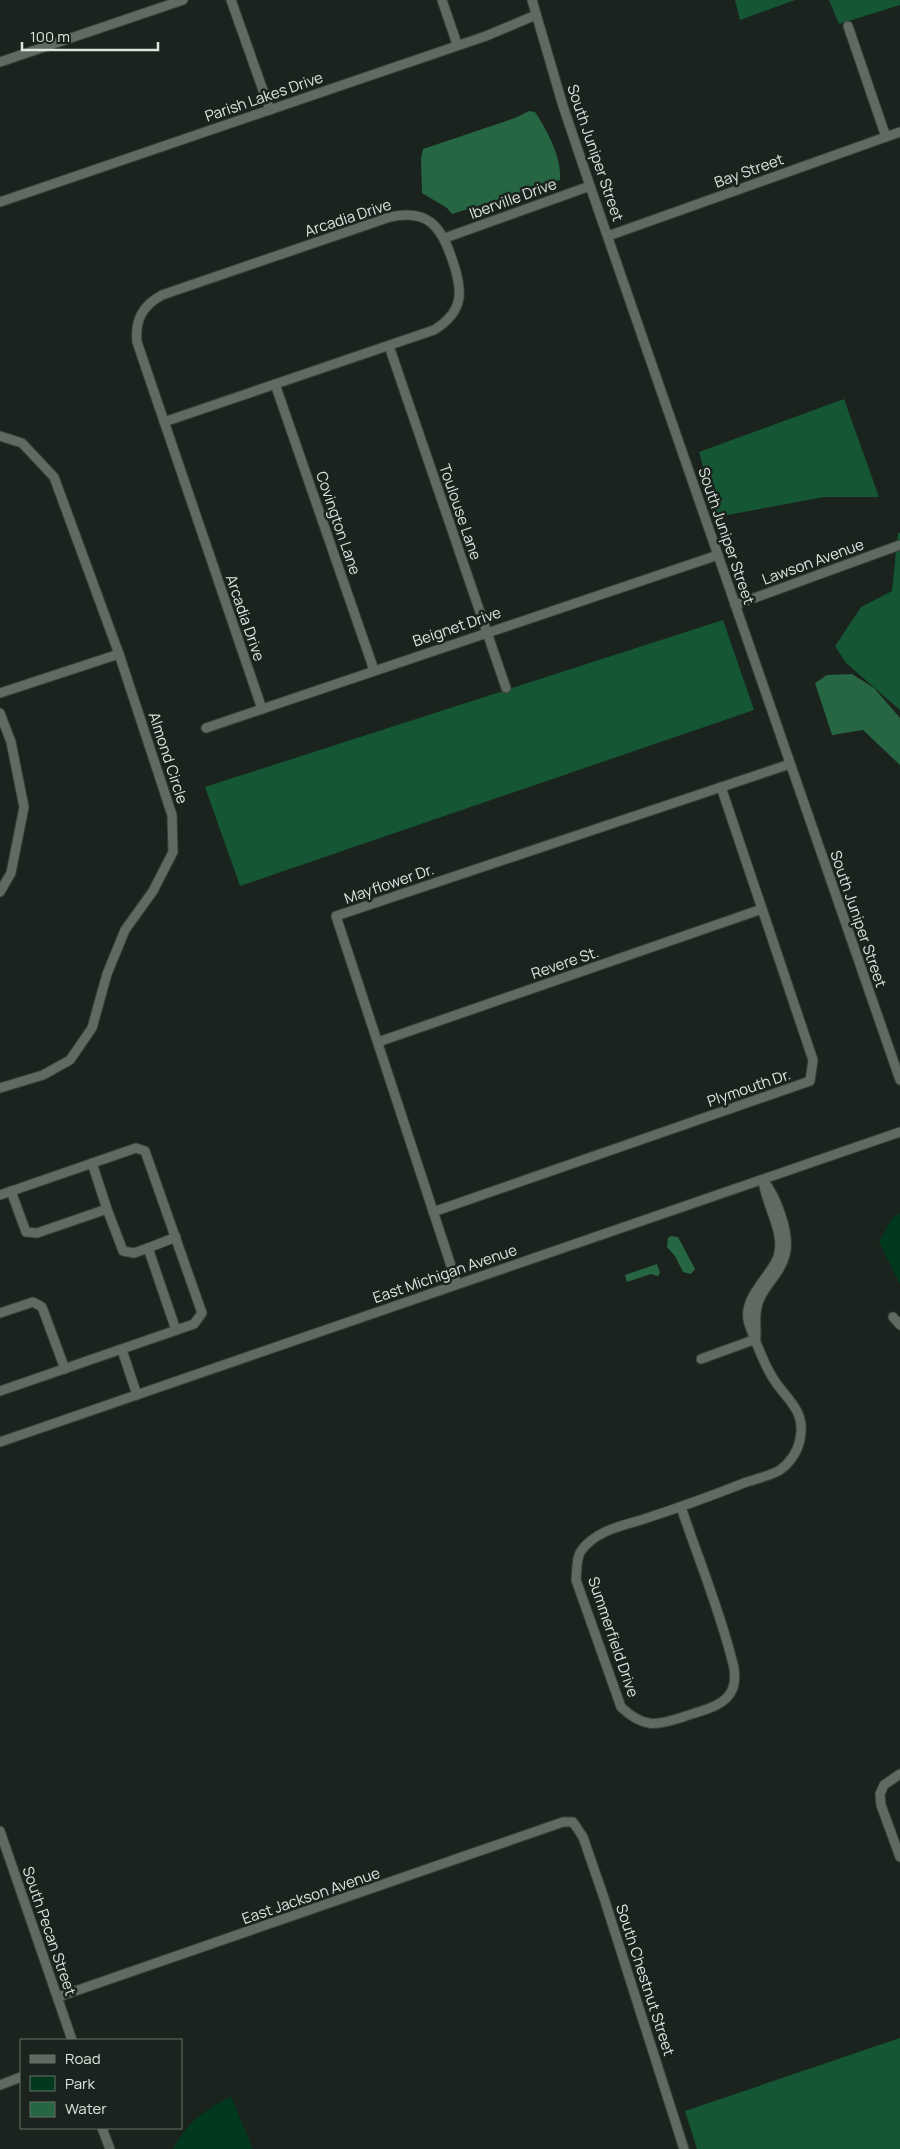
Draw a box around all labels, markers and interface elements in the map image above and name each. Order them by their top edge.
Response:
scale bar [22,20,159,52]
text: 100 m [30,26,70,47]
street label: Parish Lakes Drive [202,66,326,127]
street label: South Juniper Street [562,82,629,224]
street label: Bay Street [711,148,786,193]
street label: Iberville Drive [466,173,560,224]
street label: Arcadia Drive [302,194,394,241]
street label: Toulouse Lane [434,461,487,563]
street label: South Juniper Street [693,465,760,607]
street label: Covington Lane [311,468,366,578]
street label: Lawson Avenue [759,533,867,590]
street label: Arcadia Drive [221,572,270,664]
street label: Beignet Drive [410,602,504,651]
street label: Almond Circle [144,709,193,807]
street label: South Juniper Street [825,848,892,990]
street label: Mayflower Dr. [341,858,436,909]
street label: Revere St. [528,941,601,984]
street label: Plymouth Dr. [704,1063,793,1112]
street label: East Michigan Avenue [370,1239,520,1308]
street label: Summerfield Drive [583,1574,644,1700]
street label: East Jackson Avenue [239,1862,383,1929]
street label: South Pecan Street [18,1863,81,1998]
street label: South Chestnut Street [611,1901,680,2058]
legend [20,2039,182,2129]
text: Road [65,2048,101,2069]
text: Park [65,2073,95,2094]
text: Water [65,2098,107,2119]

